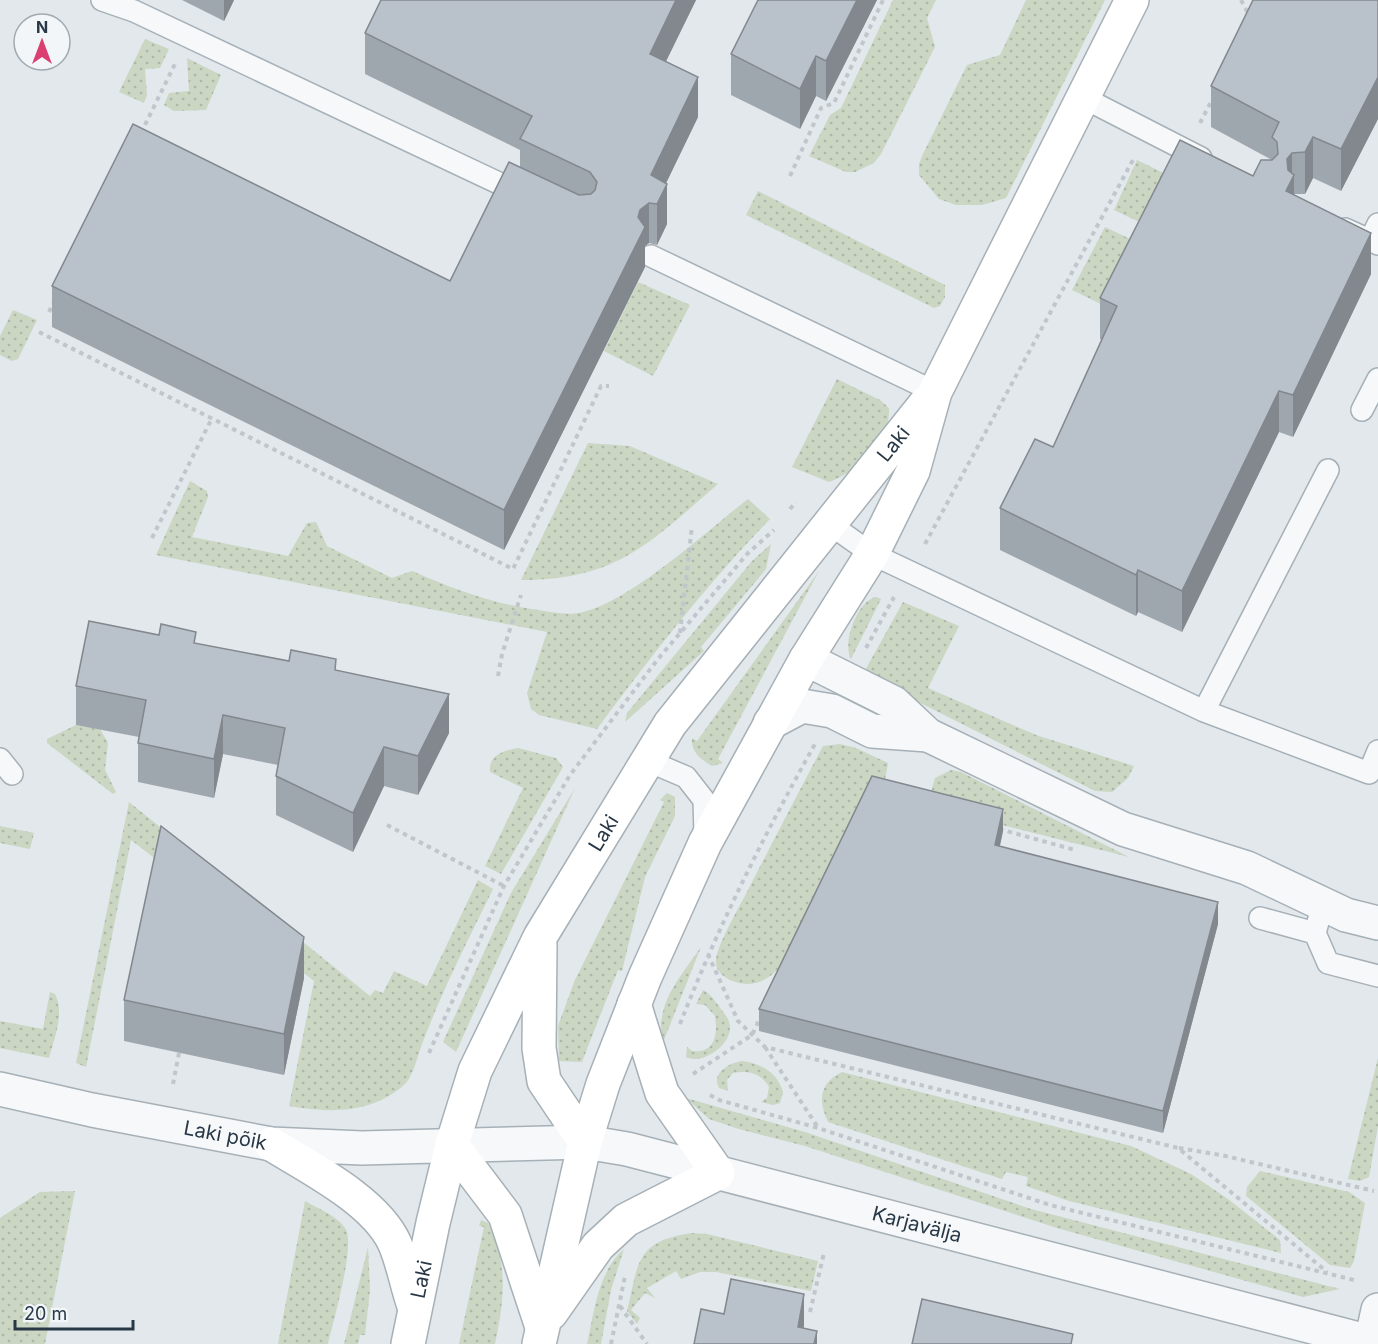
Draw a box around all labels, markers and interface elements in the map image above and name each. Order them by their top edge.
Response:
north arrow [12,12,72,72]
text: N [36,17,48,37]
street label: Laki [872,421,915,466]
street label: Laki [583,810,624,856]
street label: Laki põik [182,1116,269,1155]
street label: Karjavälja [870,1201,964,1247]
street label: Laki [406,1258,437,1301]
scale bar [15,1293,134,1331]
text: 20 m [24,1303,67,1324]

